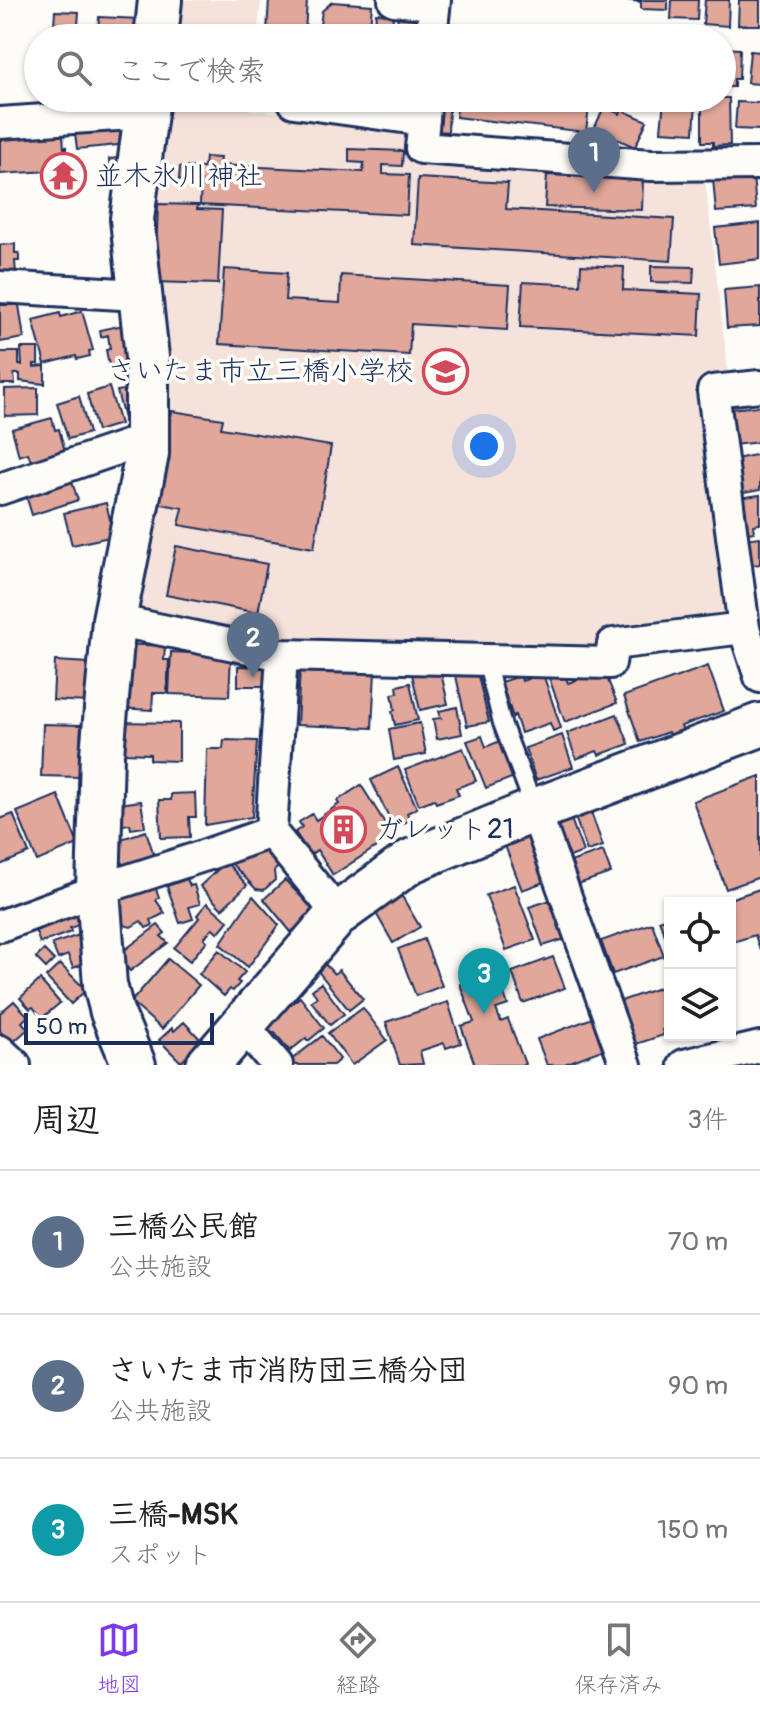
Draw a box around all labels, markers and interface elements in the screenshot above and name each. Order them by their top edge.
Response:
search box [24,24,736,112]
icon: search [52,46,96,90]
text: ここで検索 [116,53,266,90]
pin: 1 [568,127,620,193]
temple icon: 並木氷川神社 [40,152,88,200]
place label: 並木氷川神社 [95,159,263,194]
school or university icon: さいたま市立三橋小学校 [421,347,469,395]
place label: さいたま市立三橋小学校 [107,354,414,389]
your location [464,426,504,466]
pin: 2 [227,612,279,678]
building icon: ガレット21 [320,805,368,853]
place label: ガレット21 [375,812,514,847]
map controls [664,897,736,1041]
button: locate [664,897,736,969]
pin: 3 [458,948,510,1014]
button: layers [664,969,736,1041]
scale bar [24,1009,214,1045]
text: 50 m [36,1013,87,1041]
text: 周辺 [32,1099,100,1142]
text: 3件 [687,1104,728,1136]
text: 三橋公民館 [108,1208,258,1245]
text: 1 [53,1226,63,1258]
text: 70 m [668,1226,728,1258]
text: 公共施設 [108,1251,212,1283]
text: さいたま市消防団三橋分団 [108,1352,467,1389]
text: 2 [51,1370,65,1402]
text: 90 m [668,1370,728,1402]
text: 公共施設 [108,1395,212,1427]
text: 三橋-MSK [108,1496,238,1533]
text: 3 [51,1514,65,1546]
text: 150 m [657,1514,728,1546]
text: スポット [108,1539,212,1571]
tab: 地図 [97,1618,141,1699]
tab: 経路 [336,1618,380,1699]
tab: 保存済み [575,1618,663,1699]

